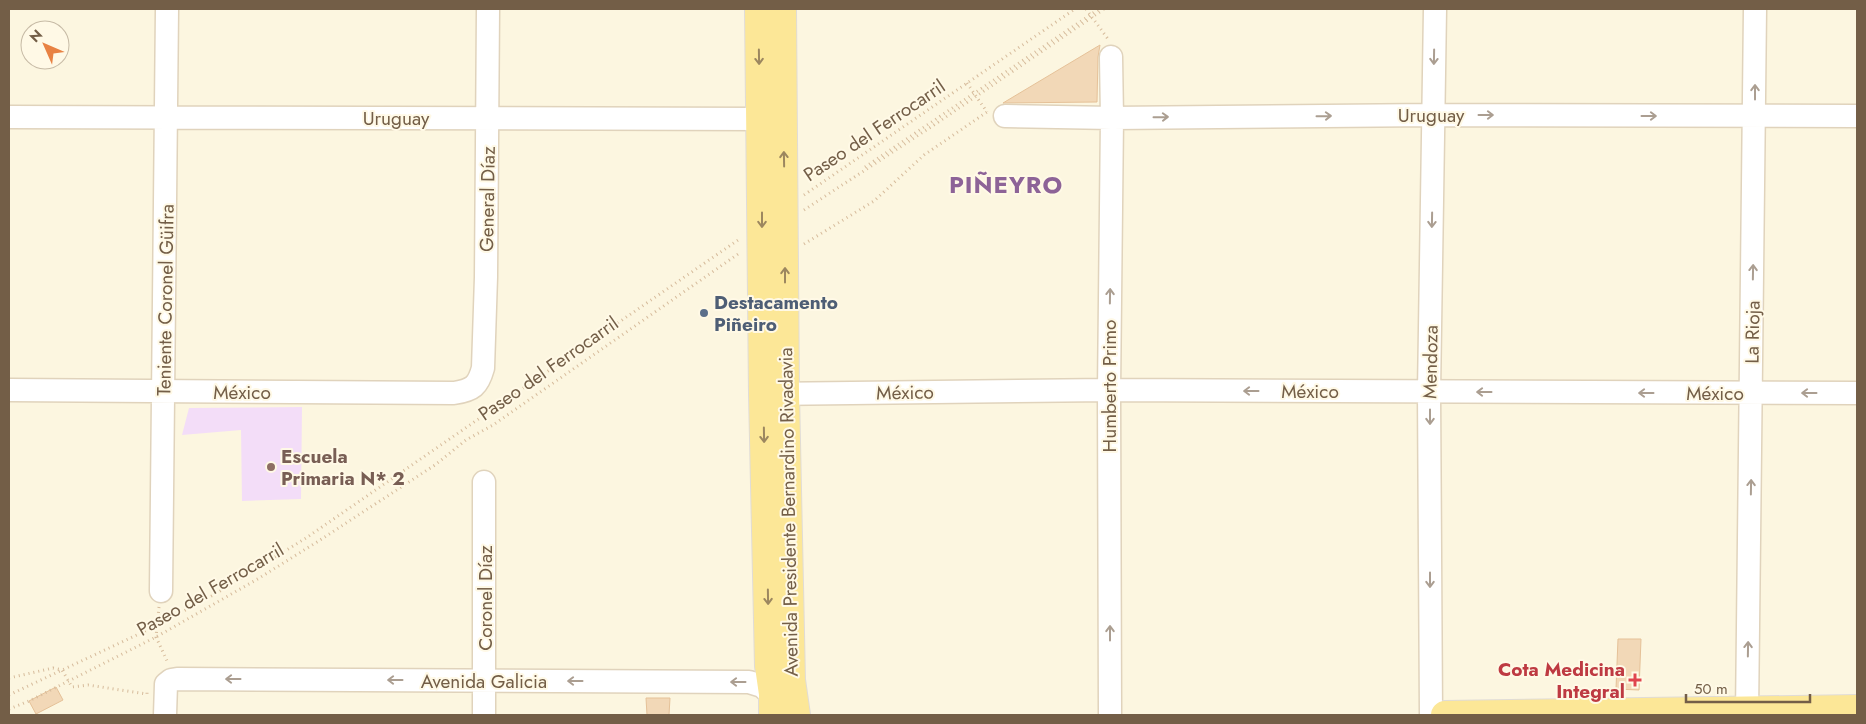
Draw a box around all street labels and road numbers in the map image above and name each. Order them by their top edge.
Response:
street label: Paseo del Ferrocarril [798,73,950,188]
street label: Uruguay [1398,102,1465,129]
street label: Uruguay [363,105,430,132]
street label: General Díaz [473,146,502,252]
street label: Teniente Coronel Güifra [150,204,181,396]
street label: La Rioja [1738,300,1767,364]
street label: Paseo del Ferrocarril [473,310,624,427]
street label: Humberto Primo [1096,320,1123,452]
street label: Mendoza [1416,325,1445,399]
street label: Avenida Presidente Bernardino Rivadavia [772,347,805,677]
street label: México [876,378,934,407]
street label: México [1281,378,1339,405]
street label: México [213,379,271,406]
street label: México [1686,380,1744,407]
street label: Paseo del Ferrocarril [132,536,289,643]
street label: Coronel Díaz [472,545,499,651]
street label: Avenida Galicia [421,668,547,695]

